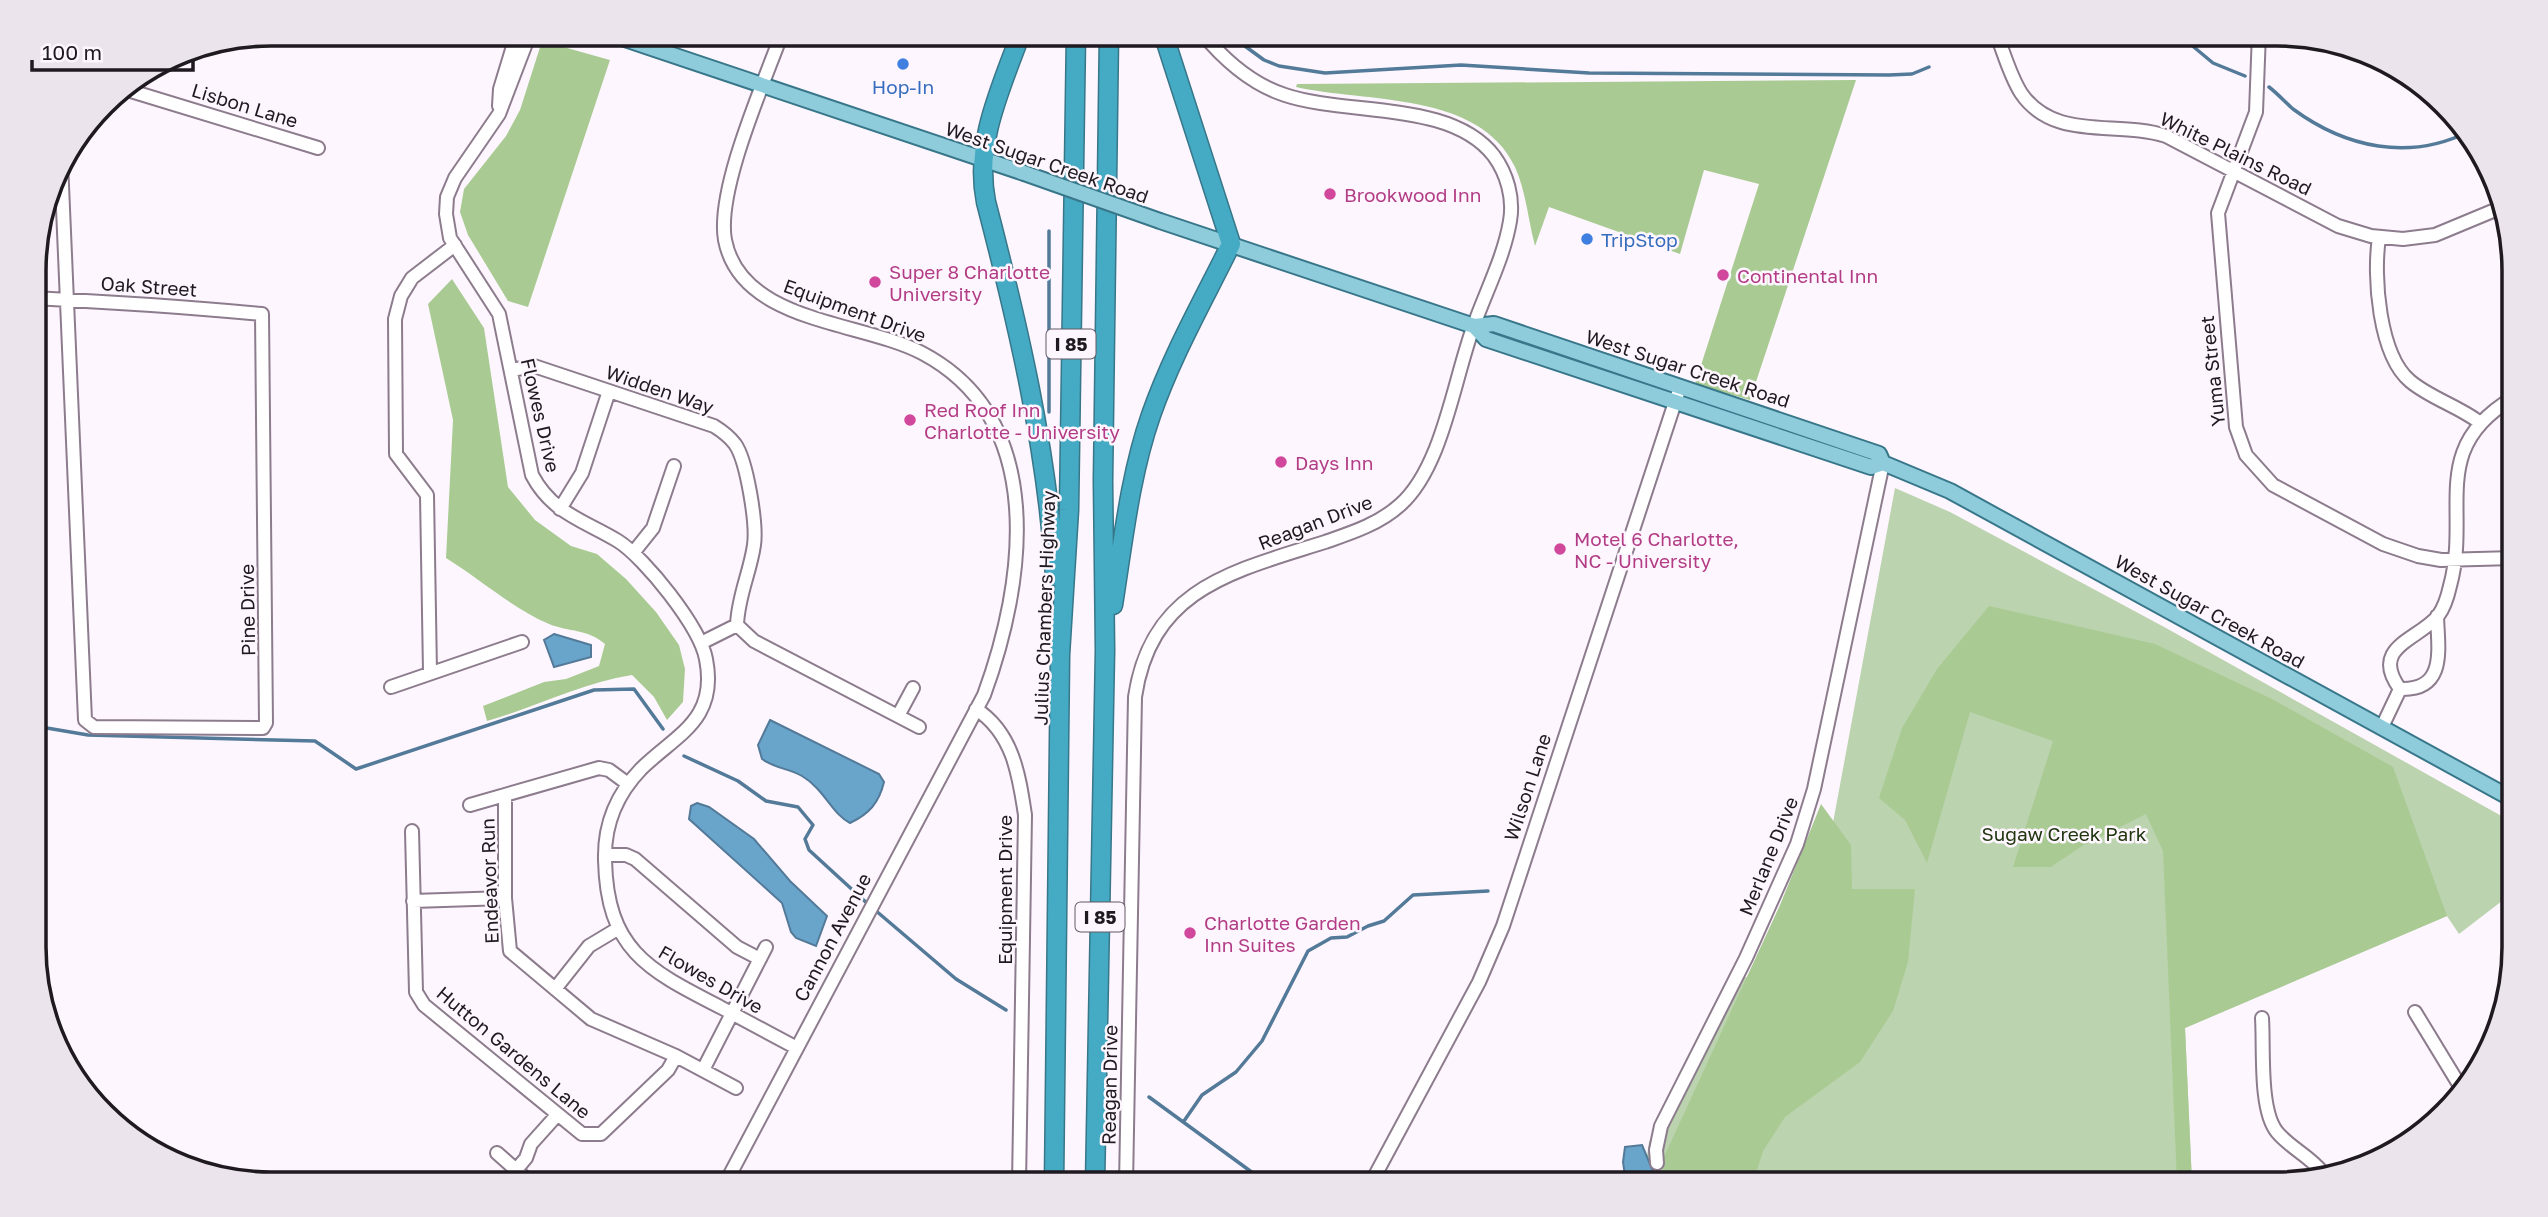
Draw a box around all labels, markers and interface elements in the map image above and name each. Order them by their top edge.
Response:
scale bar [32,28,192,72]
text: 100 m [42,39,102,65]
marker: Hop-In [895,56,911,72]
place label: Hop-In [872,75,934,98]
street label: Lisbon Lane [189,78,301,132]
street label: White Plains Road [2156,106,2316,200]
street label: West Sugar Creek Road [942,116,1152,208]
place label: Brookwood Inn [1344,183,1481,206]
marker: Brookwood Inn [1322,186,1338,202]
place label: TripStop [1601,228,1678,251]
marker: TripStop [1579,231,1595,247]
place label: Super 8 Charlotte University [889,260,1050,305]
place label: Continental Inn [1737,264,1878,287]
marker: Continental Inn [1715,267,1731,283]
street label: Oak Street [100,271,198,301]
street label: Equipment Drive [781,274,929,346]
marker: Super 8 Charlotte University [867,274,883,290]
street label: Yuma Street [2195,315,2229,427]
street label: West Sugar Creek Road [1583,324,1793,412]
road number: I 85 [1046,330,1096,358]
street label: Flowes Drive [517,356,565,474]
street label: Widden Way [603,360,717,418]
place label: Red Roof Inn Charlotte - University [924,398,1120,443]
marker: Red Roof Inn Charlotte - University [902,412,918,428]
place label: Days Inn [1295,451,1373,474]
marker: Days Inn [1273,454,1289,470]
street label: Julius Chambers Highway [1028,490,1060,726]
street label: Reagan Drive [1255,490,1375,554]
place label: Motel 6 Charlotte, NC - University [1574,527,1739,572]
marker: Motel 6 Charlotte, NC - University [1552,541,1568,557]
street label: West Sugar Creek Road [2111,549,2309,673]
street label: Pine Drive [235,564,259,656]
street label: Wilson Lane [1499,730,1555,844]
street label: Merlane Drive [1734,793,1802,919]
street label: Equipment Drive [993,815,1016,965]
street label: Endeavor Run [475,818,503,944]
park label: Sugaw Creek Park [1982,822,2147,845]
street label: Cannon Avenue [789,869,875,1005]
road number: I 85 [1076,902,1124,932]
place label: Charlotte Garden Inn Suites [1204,911,1361,956]
marker: Charlotte Garden Inn Suites [1182,925,1198,941]
street label: Flowes Drive [655,940,767,1018]
street label: Hutton Gardens Lane [432,981,596,1123]
street label: Reagan Drive [1096,1025,1122,1145]

